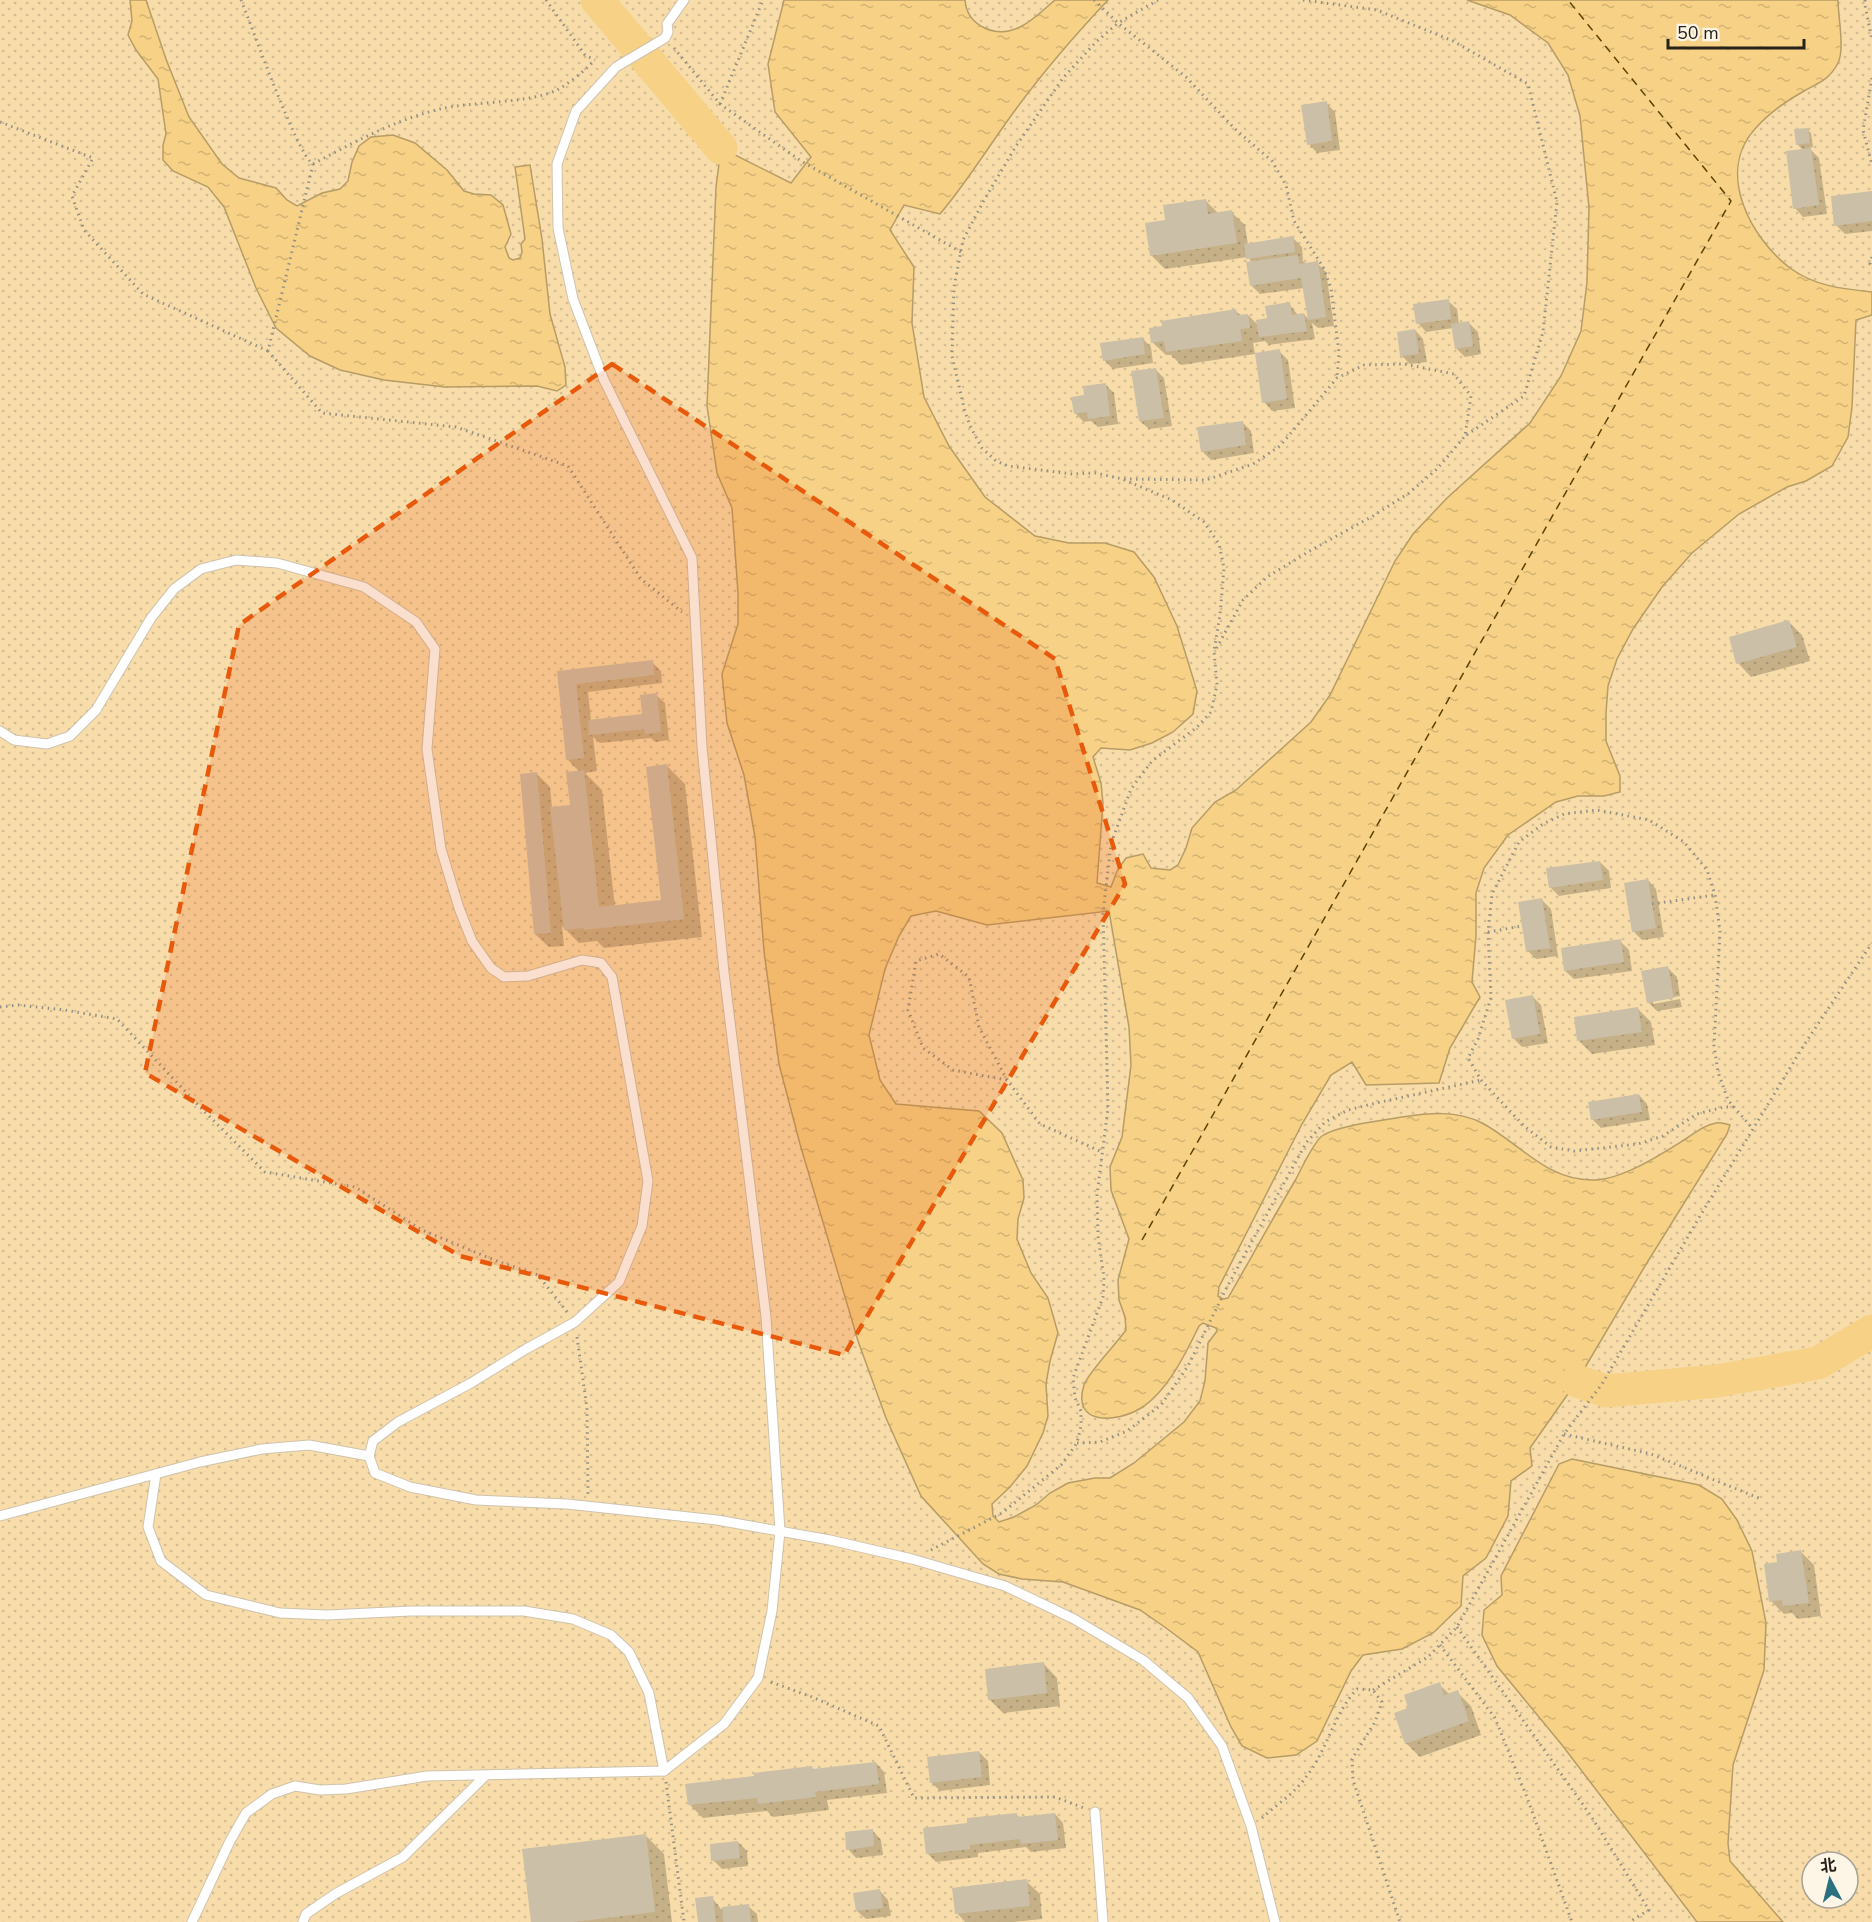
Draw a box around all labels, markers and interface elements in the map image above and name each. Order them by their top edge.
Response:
scale bar [1668,12,1804,50]
text: 50 m [1677,21,1719,45]
north arrow [1800,1850,1860,1910]
text: 北 [1819,1854,1838,1878]

